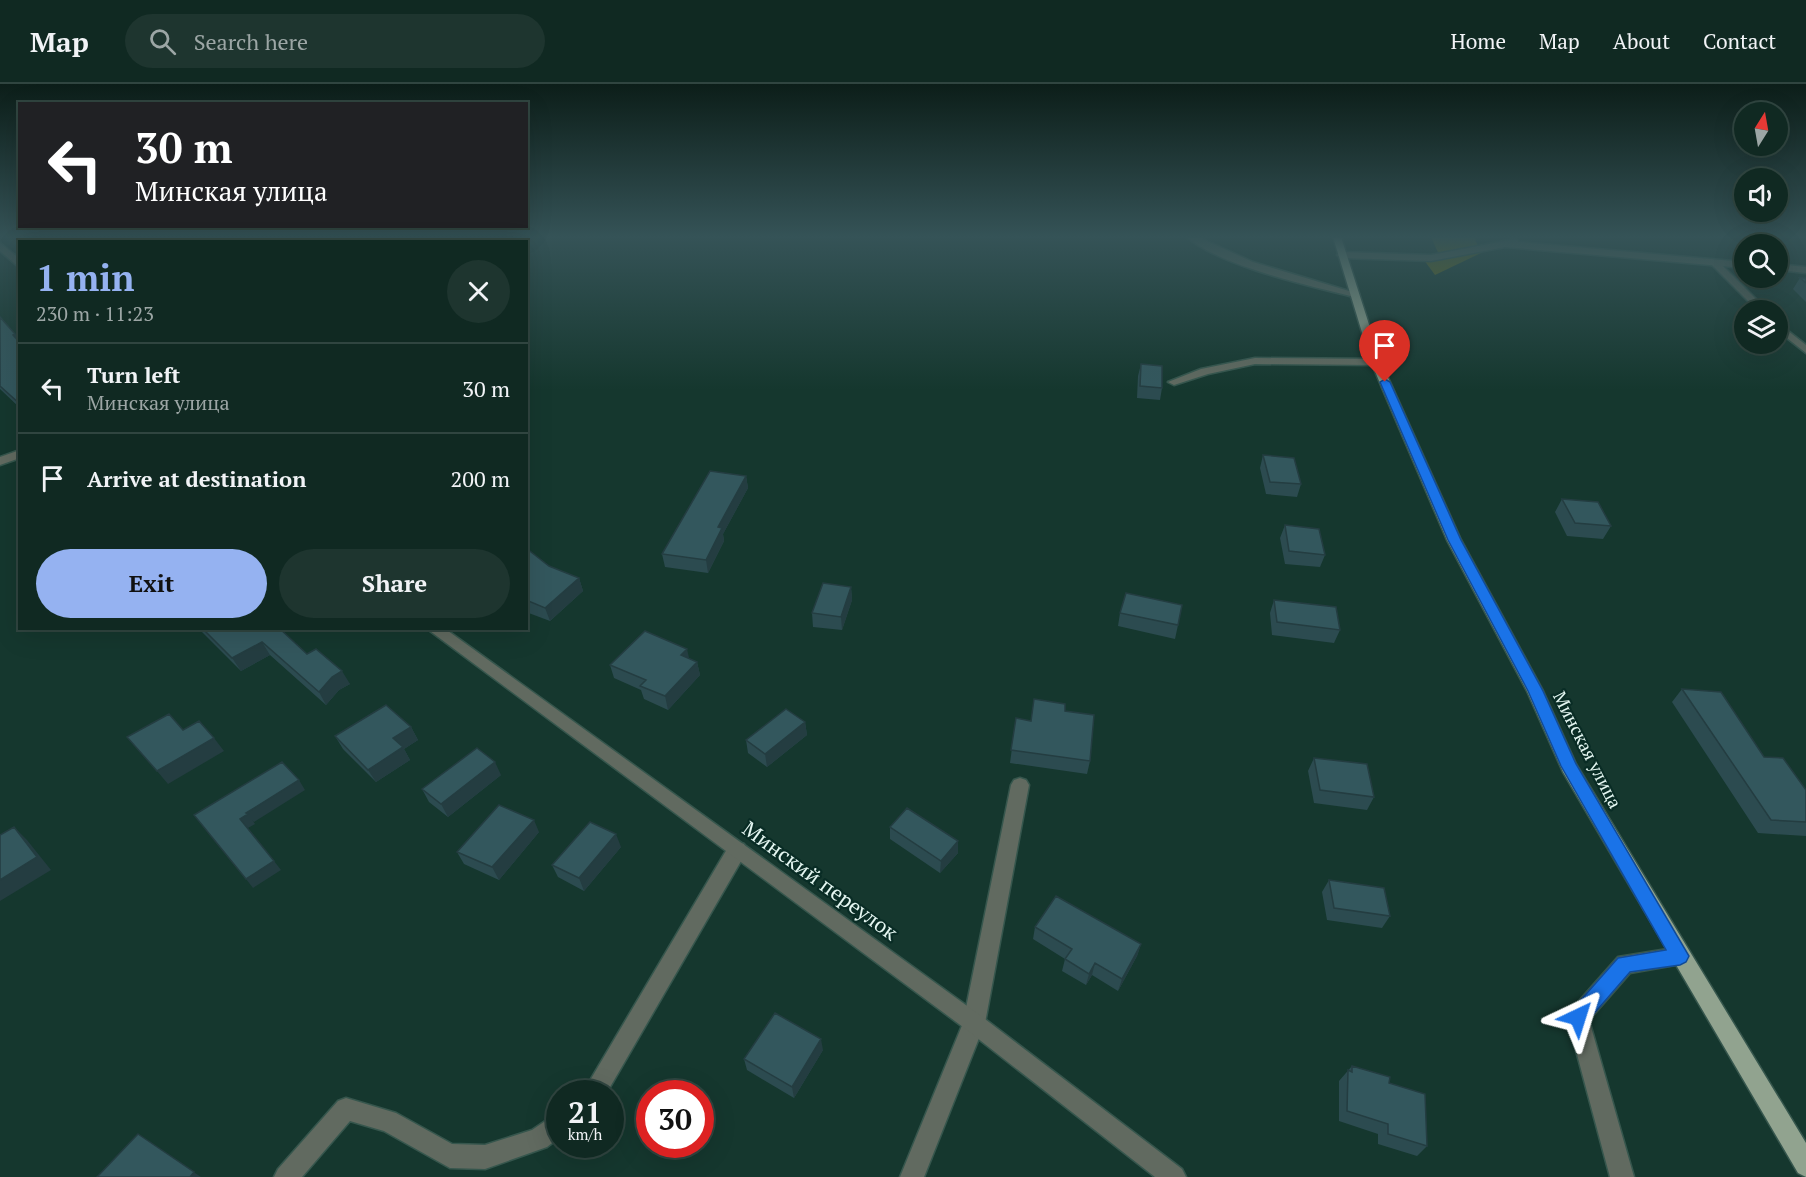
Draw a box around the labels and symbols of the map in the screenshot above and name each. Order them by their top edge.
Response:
north arrow [1734,102,1788,156]
pin [1359,320,1410,382]
street label: Минская улица [1548,687,1628,812]
street label: Минский переулок [737,814,904,947]
position arrow [1546,985,1610,1049]
speed limit sign: 30 [636,1080,714,1158]

